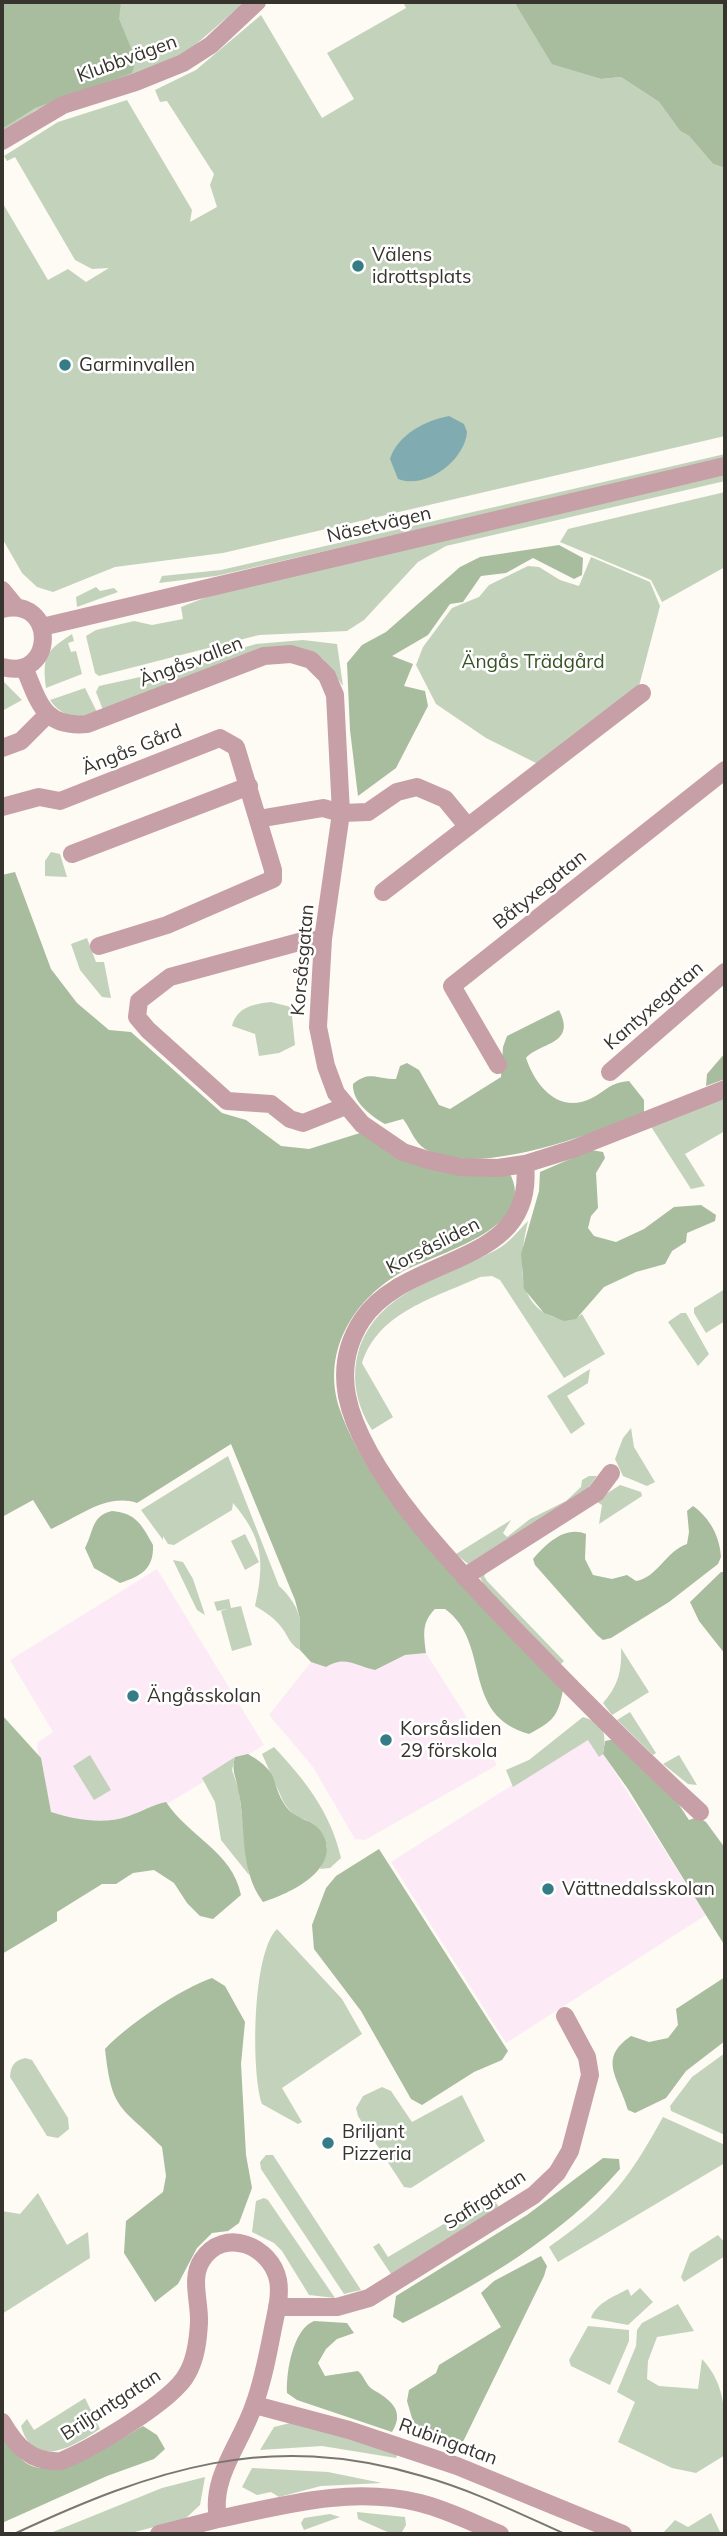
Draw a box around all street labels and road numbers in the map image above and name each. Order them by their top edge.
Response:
street label: Klubbvägen [74,30,180,88]
street label: Näsetvägen [325,502,433,548]
street label: Ängåsvallen [136,632,246,692]
street label: Ängås Gård [79,720,185,780]
street label: Båtyxegatan [489,845,591,935]
street label: Korsåsgatan [287,903,319,1017]
street label: Kantyxegatan [600,957,708,1055]
street label: Korsåsliden [383,1213,483,1279]
street label: Safirgatan [440,2165,530,2235]
street label: Briljantgatan [57,2364,165,2446]
street label: Rubingatan [396,2414,500,2470]

